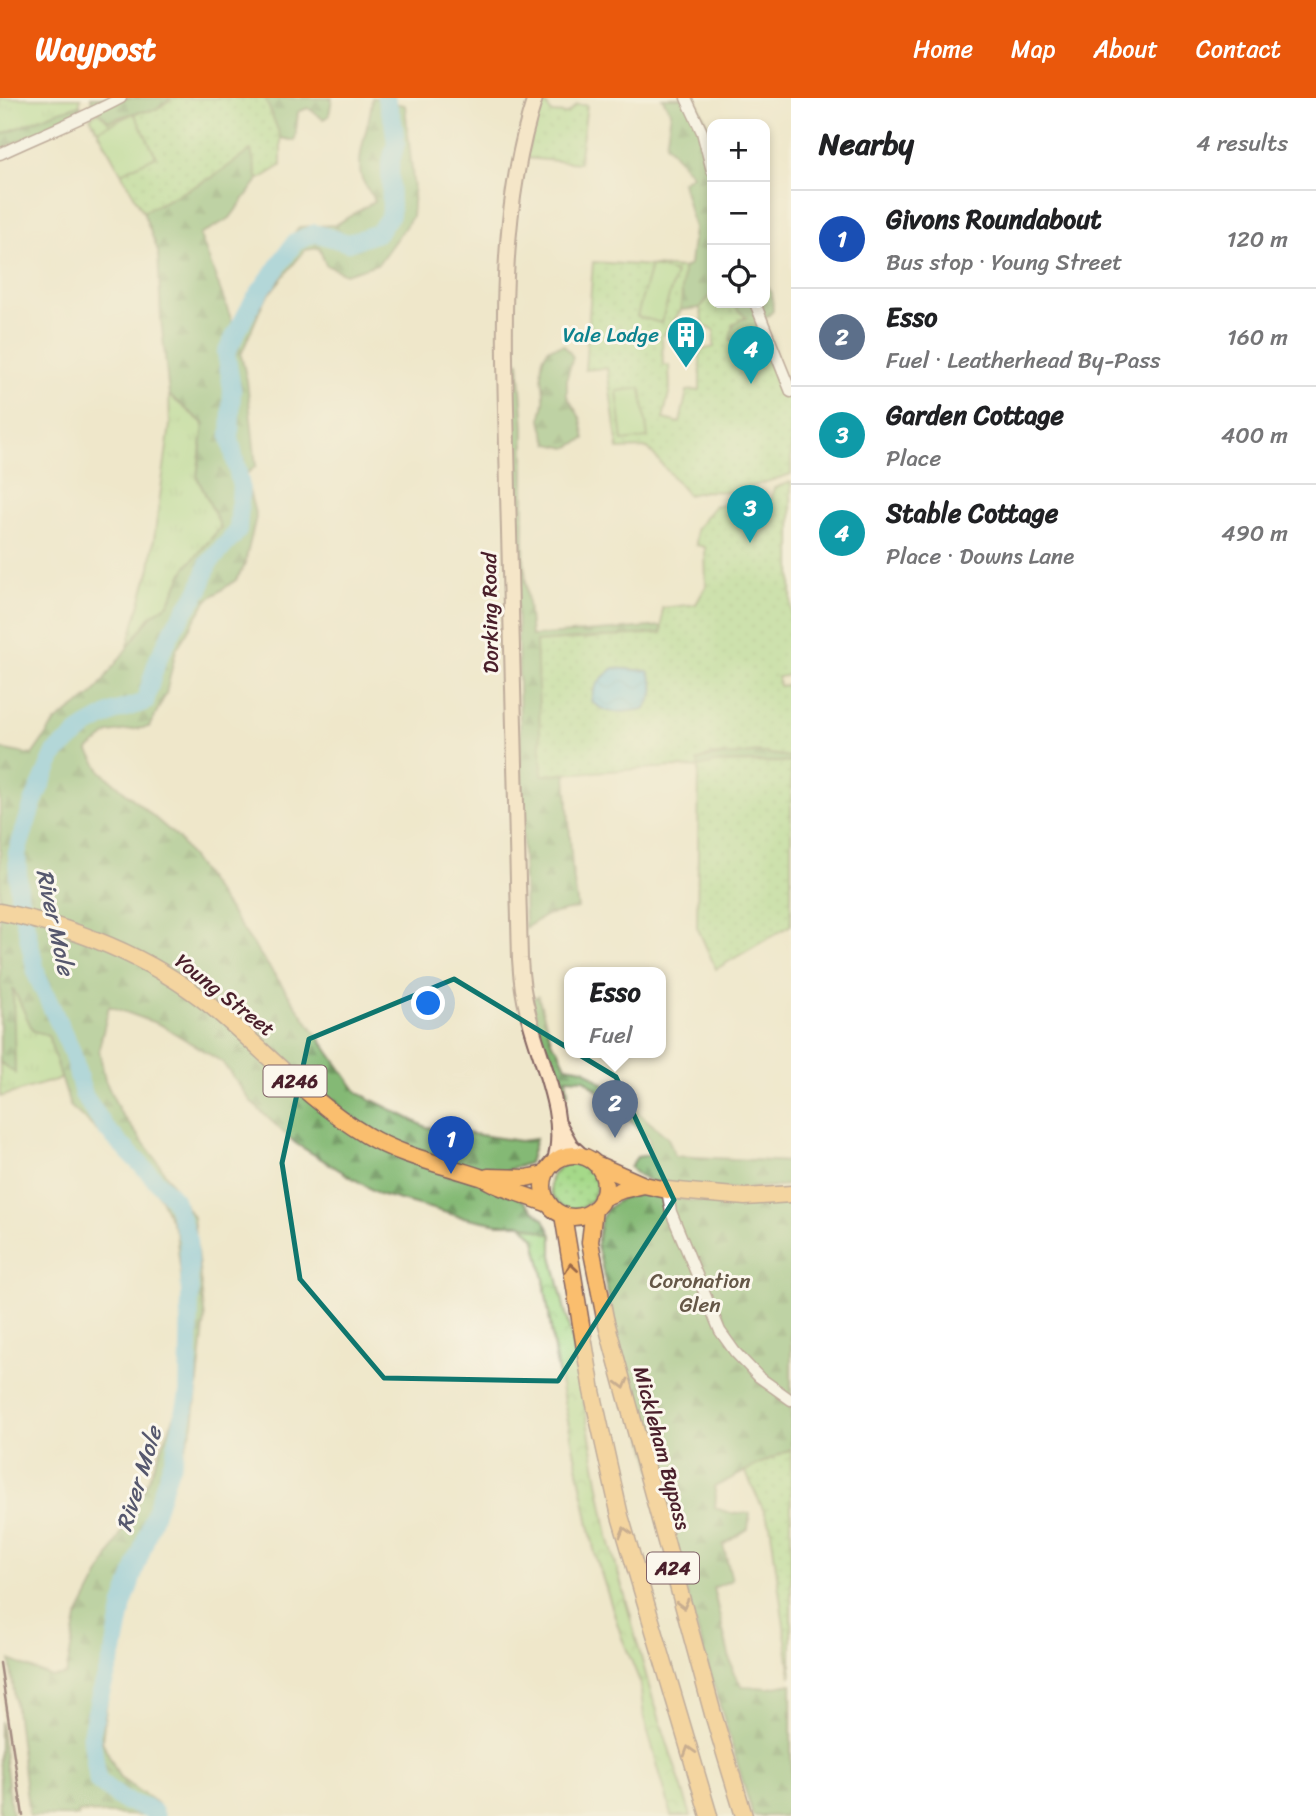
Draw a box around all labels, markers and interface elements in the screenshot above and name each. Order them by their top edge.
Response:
text: Waypost [35,20,156,78]
text: Home [913,28,973,70]
text: Map [1011,28,1055,70]
text: About [1093,28,1158,70]
text: Contact [1196,28,1281,70]
text: Nearby [819,117,914,171]
map controls [707,119,770,308]
button: + [707,119,770,182]
text: 4 results [1196,123,1288,164]
button: − [707,182,770,245]
text: Givons Roundabout [886,196,1102,242]
text: 1 [837,219,847,260]
text: 120 m [1227,219,1288,260]
text: Bus stop · Young Street [886,242,1122,283]
button: locate [707,245,770,308]
text: Esso [886,294,938,340]
building icon: Vale Lodge [665,314,707,369]
place label: Vale Lodge [563,316,659,354]
text: 2 [835,317,849,358]
text: 160 m [1227,317,1288,358]
pin: 4 [728,326,774,384]
text: Fuel · Leatherhead By-Pass [886,340,1161,381]
text: Garden Cottage [886,392,1064,438]
text: 3 [836,415,848,456]
text: 400 m [1221,415,1288,456]
text: Place [886,438,941,479]
pin: 3 [727,485,773,543]
text: Stable Cottage [886,490,1058,536]
text: 4 [835,513,849,554]
text: 490 m [1221,513,1288,554]
text: Place · Downs Lane [886,536,1074,577]
street label: Dorking Road [470,550,510,674]
water label: River Mole [24,865,87,981]
street label: Young Street [166,943,284,1047]
popup [564,967,666,1058]
text: Esso [589,969,641,1015]
your location [411,986,445,1020]
text: Fuel [589,1015,632,1056]
road number: A246 [264,1065,326,1096]
pin: 2 [592,1080,638,1138]
pin: 1 [428,1116,474,1174]
one-way arrow [564,1262,579,1274]
park label: Coronation Glen [649,1262,751,1324]
street label: Mickleham Bypass [622,1362,702,1535]
one-way arrow [615,1378,629,1390]
water label: River Mole [104,1419,175,1536]
one-way arrow [619,1527,634,1539]
road number: A24 [647,1552,699,1584]
one-way arrow [674,1598,689,1610]
one-way arrow [683,1745,698,1757]

